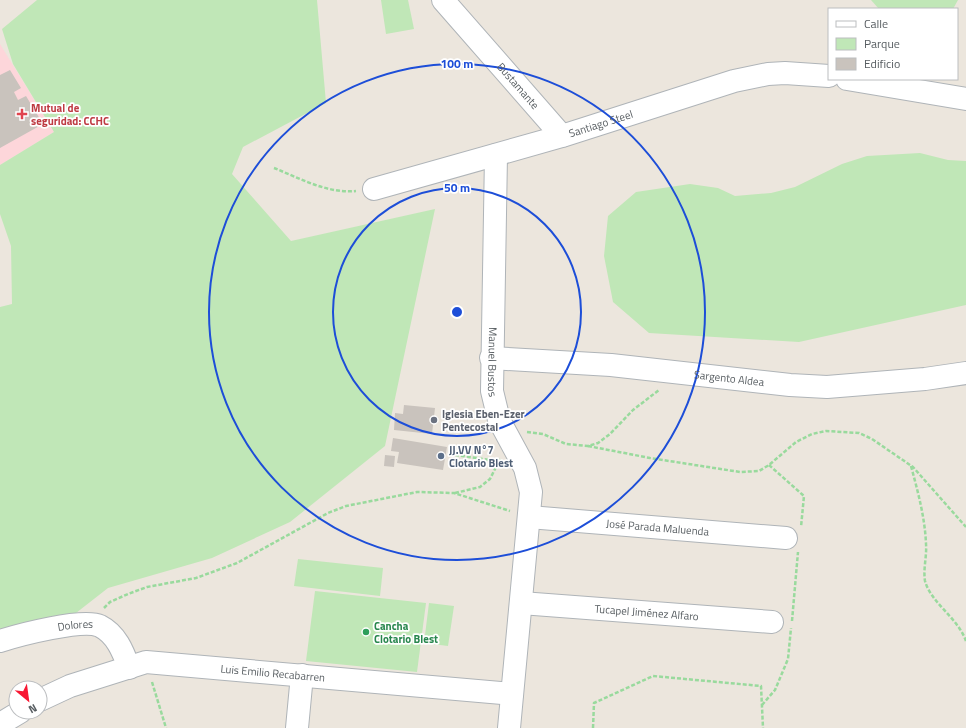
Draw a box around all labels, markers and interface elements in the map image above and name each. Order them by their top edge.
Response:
legend [828,8,958,80]
text: Calle [864,14,888,33]
text: Parque [864,34,900,53]
text: 100 m [441,54,473,73]
text: Edificio [864,54,900,73]
street label: Bustamante [493,59,543,113]
place label: Mutual de seguridad: CCHC [31,100,109,129]
street label: Santiago Steel [567,106,635,141]
marker: Mutual de seguridad: CCHC [16,108,28,120]
text: 50 m [444,178,470,197]
centre of rings [450,305,464,319]
street label: Manuel Bustos [484,327,501,398]
street label: Sargento Aldea [693,366,765,390]
place label: Iglesia Eben-Ezer Pentecostal [442,406,525,435]
marker: Iglesia Eben-Ezer Pentecostal [429,415,439,425]
place label: JJ.VV N°7 Clotario Blest [449,442,513,471]
marker: JJ.VV N°7 Clotario Blest [436,451,446,461]
street label: José Parada Maluenda [606,515,710,540]
street label: Tucapel Jiménez Alfaro [594,601,700,624]
street label: Dolores [56,616,94,635]
place label: Cancha Clotario Blest [374,618,438,647]
marker: Cancha Clotario Blest [361,627,371,637]
street label: Luis Emilio Recabarren [220,661,326,686]
north arrow [8,680,48,720]
text: N [26,700,40,718]

